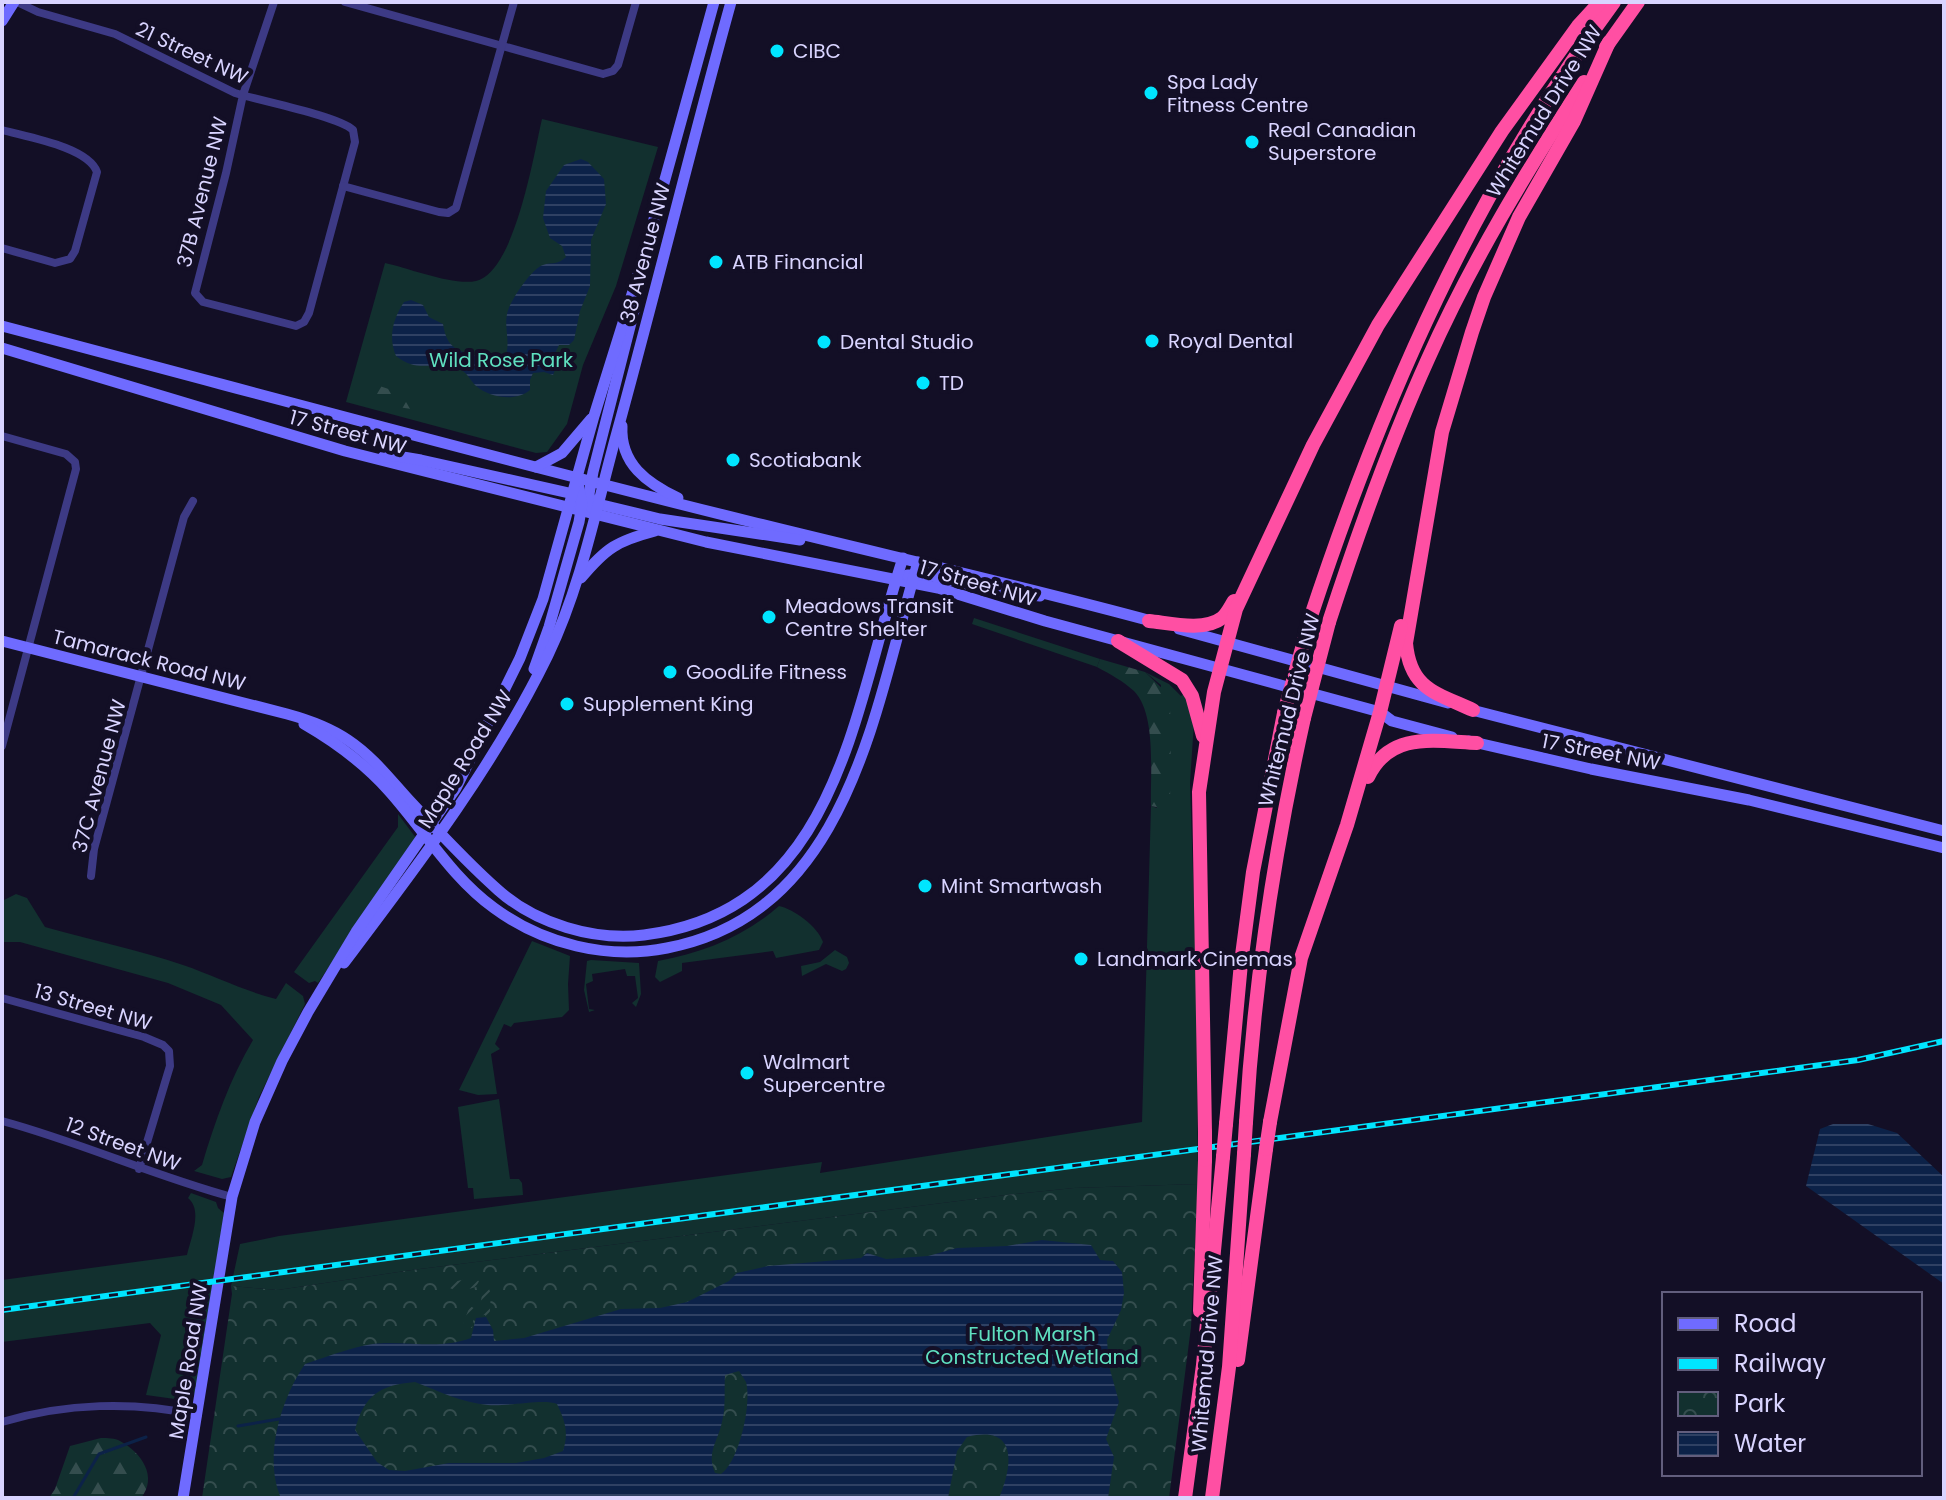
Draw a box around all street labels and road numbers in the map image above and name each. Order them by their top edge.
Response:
street label: 21 Street NW [131,15,253,91]
street label: Whitemud Drive NW [1480,19,1609,202]
street label: 37B Avenue NW [170,113,234,270]
street label: 38 Avenue NW [613,179,677,326]
street label: 17 Street NW [286,403,410,461]
street label: 17 Street NW [916,553,1040,613]
street label: Whitemud Drive NW [1251,610,1327,810]
street label: Tamarack Road NW [49,622,249,698]
street label: Maple Road NW [411,684,519,833]
street label: 37C Avenue NW [65,696,133,856]
street label: 17 Street NW [1539,727,1663,777]
street label: 13 Street NW [31,977,155,1037]
street label: 12 Street NW [61,1110,185,1178]
street label: Whitemud Drive NW [1184,1254,1230,1454]
street label: Maple Road NW [162,1280,214,1441]

